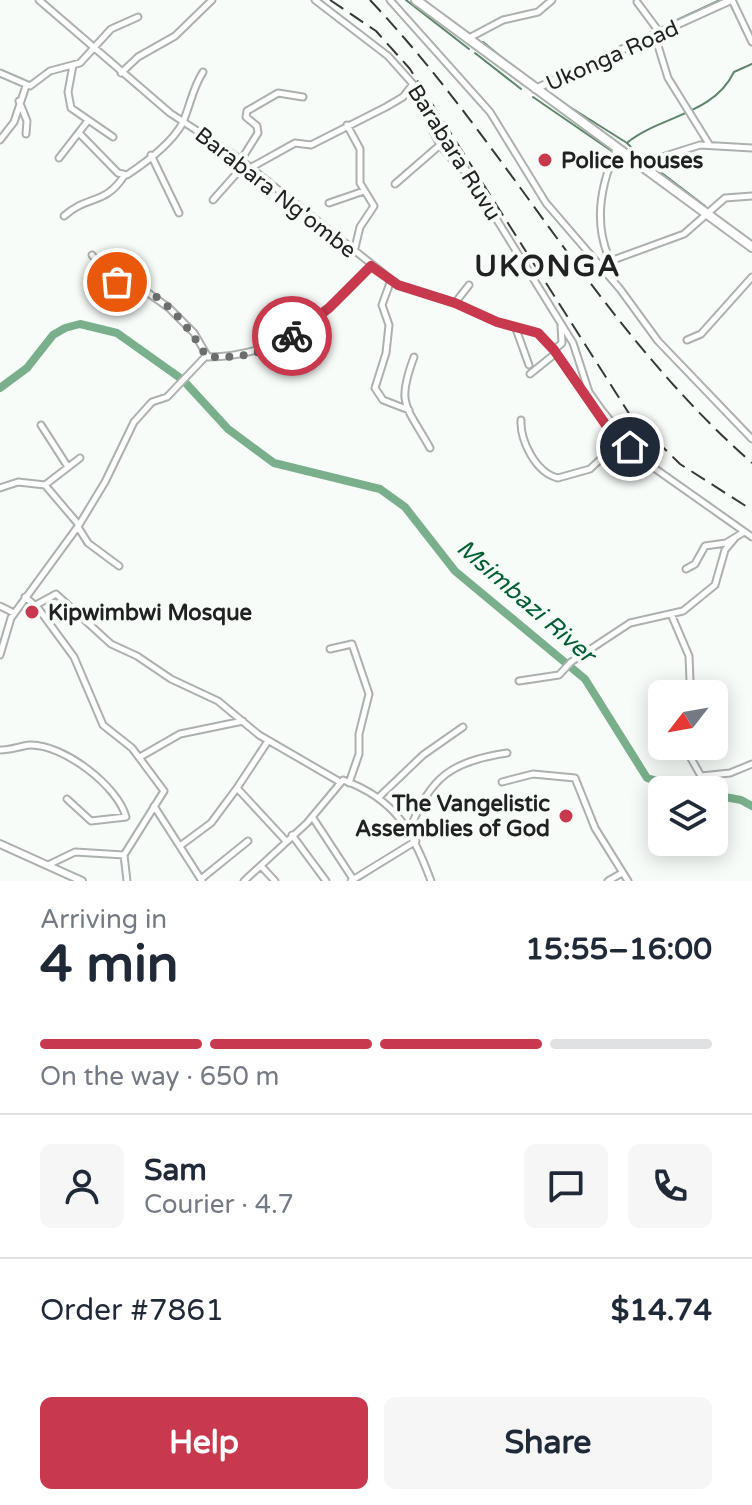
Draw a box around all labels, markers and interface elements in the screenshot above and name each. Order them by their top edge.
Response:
street label: Ukonga Road [542,15,683,97]
street label: Barabara Ruvu [402,80,506,225]
street label: Barabara Ng'ombe [190,122,361,264]
place label: Police houses [561,148,704,174]
marker: Police houses [536,151,554,169]
pin [83,248,151,316]
district label: UKONGA [474,248,622,285]
icon: bag [95,260,139,304]
courier [252,296,332,376]
icon: bike [270,314,314,358]
pin [596,413,664,481]
icon: home [608,425,652,469]
water label: Msimbazi River [451,533,603,671]
place label: Kipwimbwi Mosque [48,600,252,626]
marker: Kipwimbwi Mosque [23,603,41,621]
north arrow [648,680,728,760]
map controls [648,680,728,856]
button: layers [648,776,728,856]
place label: The Vangelistic Assemblies of God [355,791,550,842]
marker: The Vangelistic Assemblies of God [557,807,575,825]
text: Arriving in [40,904,167,935]
text: 15:55–16:00 [525,931,712,968]
text: 4 min [40,933,179,996]
text: On the way · 650 m [40,1061,279,1092]
button: person [40,1144,124,1228]
button: chat [524,1144,608,1228]
button: phone [628,1144,712,1228]
text: Sam [144,1152,207,1189]
text: Courier · 4.7 [144,1189,294,1220]
text: Order #7861 [40,1292,224,1329]
text: $14.74 [611,1292,712,1329]
button: Help [40,1397,368,1489]
button: Share [384,1397,712,1489]

